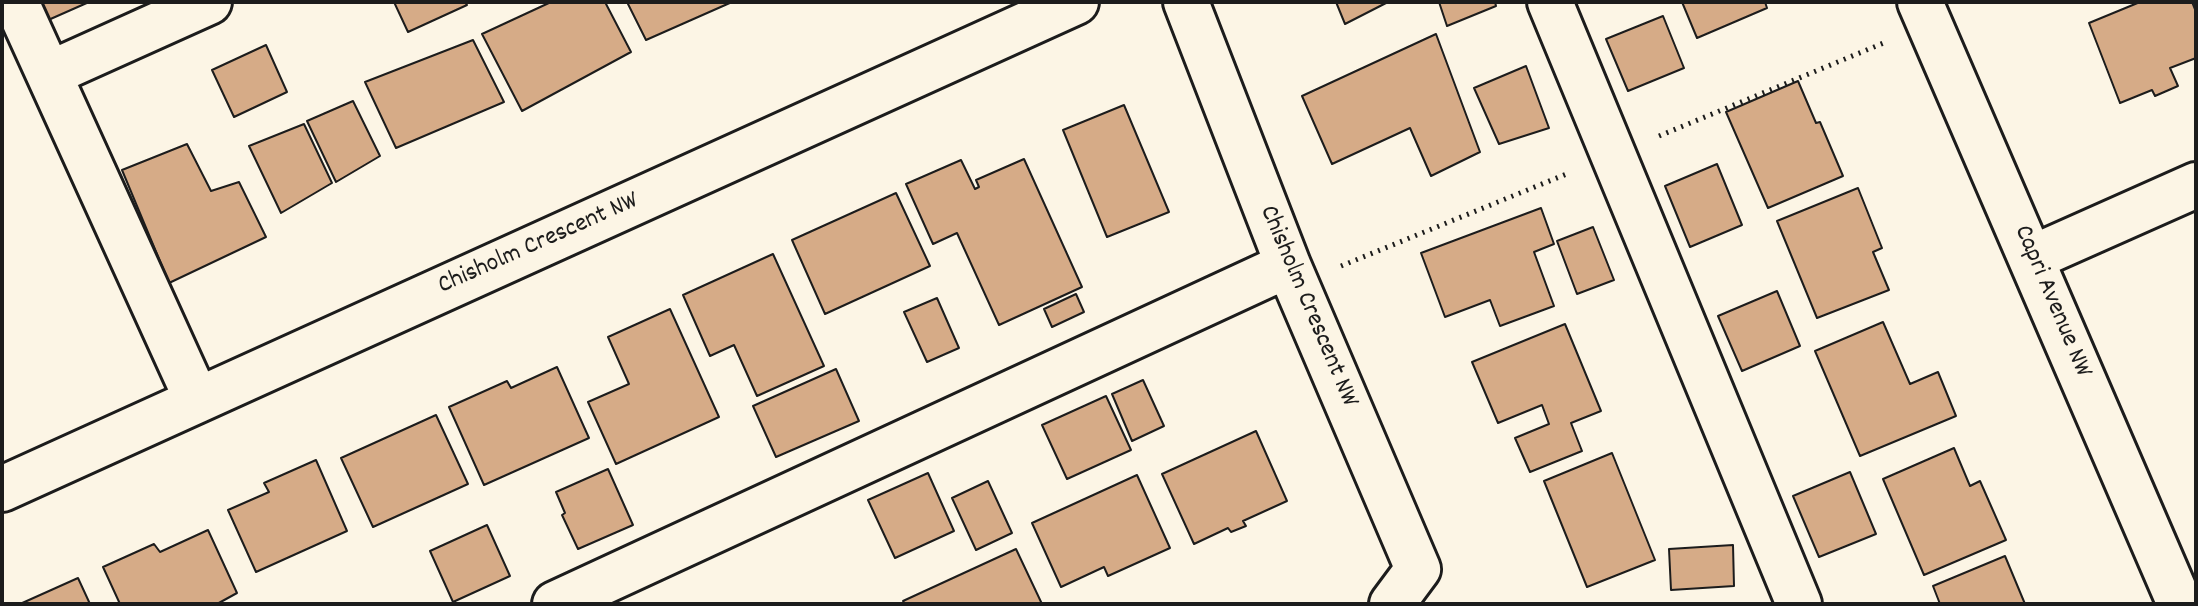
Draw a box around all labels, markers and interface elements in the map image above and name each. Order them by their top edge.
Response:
street label: Chisholm Crescent NW [434,187,644,303]
street label: Chisholm Crescent NW [1250,201,1364,413]
street label: Capri Avenue NW [2005,221,2097,383]

